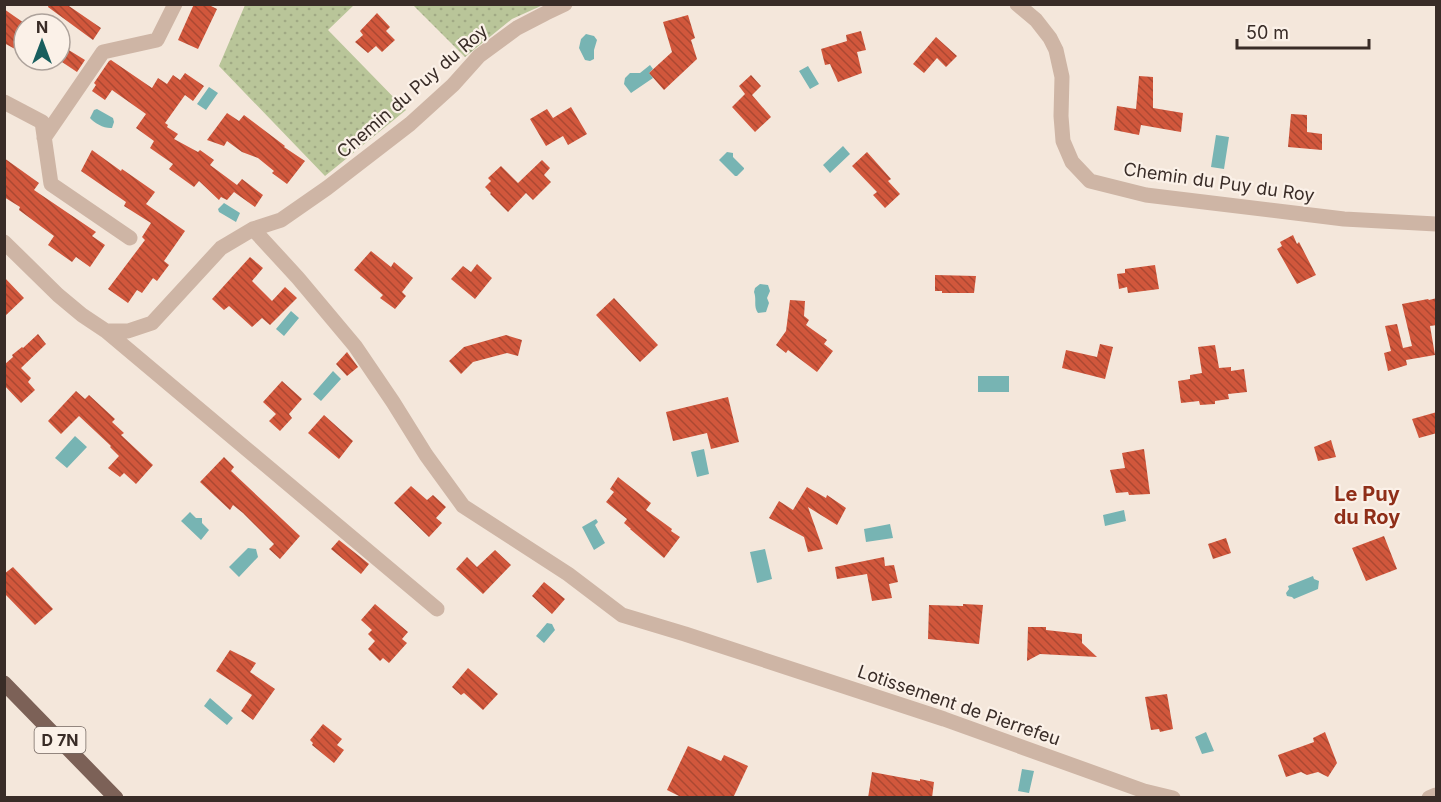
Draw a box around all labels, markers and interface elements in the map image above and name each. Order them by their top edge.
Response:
north arrow [12,12,72,72]
scale bar [1237,12,1369,50]
text: N [36,17,48,37]
street label: Chemin du Puy du Roy [332,20,492,162]
text: 50 m [1246,22,1289,43]
street label: Chemin du Puy du Roy [1122,158,1316,206]
district label: Le Puy du Roy [1334,482,1400,529]
street label: Lotissement de Pierrefeu [855,660,1063,750]
road number: D 7N [34,727,86,753]

